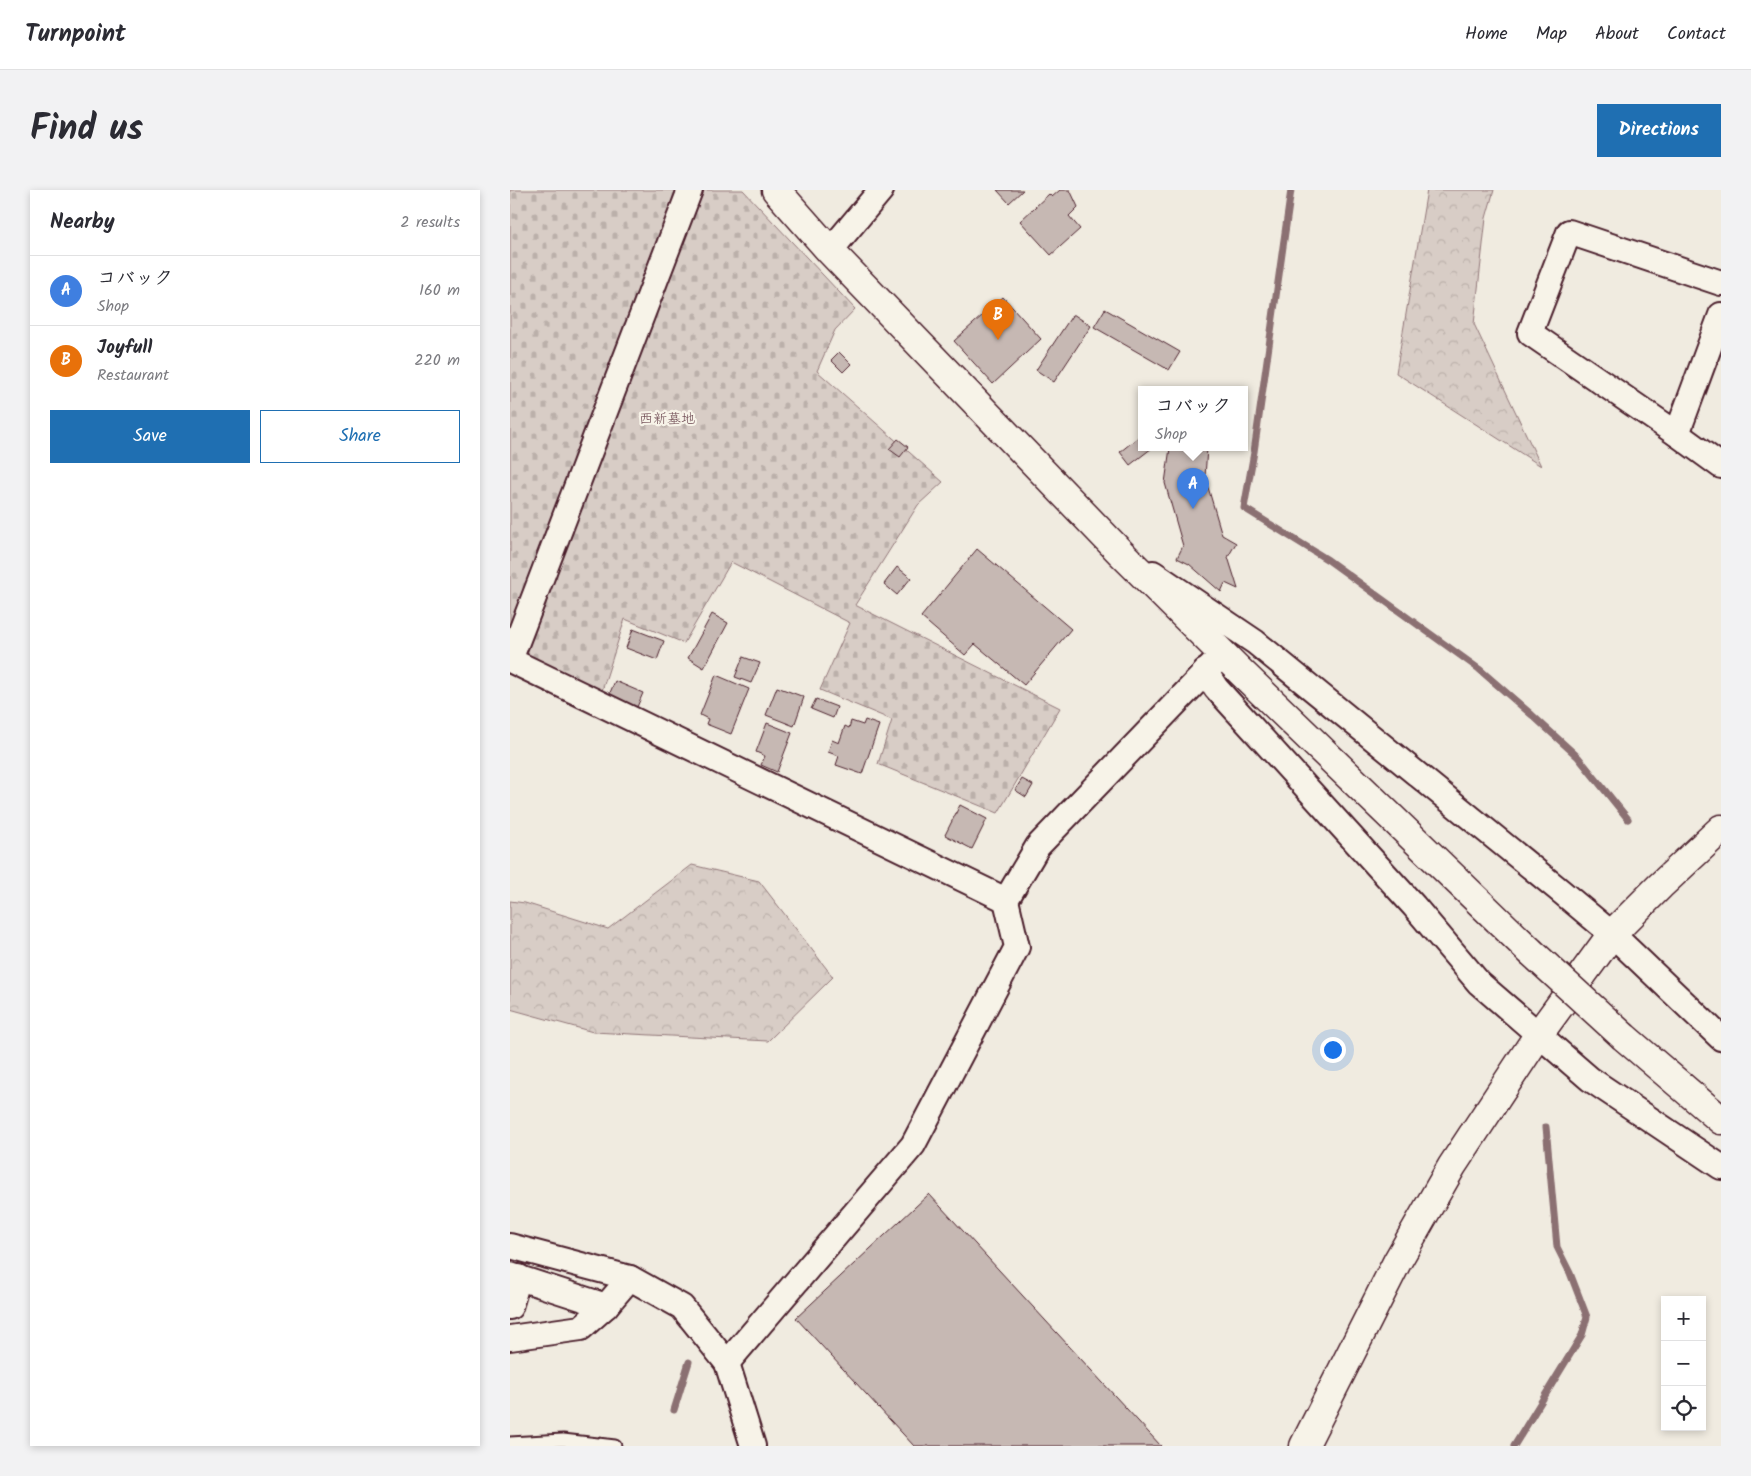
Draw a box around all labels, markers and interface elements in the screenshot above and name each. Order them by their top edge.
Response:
text: Turnpoint [25,15,126,54]
text: Home [1465,20,1508,49]
text: Map [1536,20,1567,49]
text: About [1595,20,1639,49]
text: Contact [1667,20,1726,49]
text: Find us [30,102,143,158]
button: Directions [1597,104,1721,157]
text: Nearby [50,206,115,239]
text: 2 results [400,210,460,235]
text: コバック [97,264,173,294]
text: A [61,278,71,303]
text: 160 m [419,278,460,303]
text: Shop [97,294,129,319]
pin: B [982,299,1014,340]
text: Joyfull [97,333,152,363]
text: B [61,348,71,373]
text: 220 m [414,348,460,373]
text: Restaurant [97,363,169,388]
popup [1138,386,1248,451]
text: コバック [1155,392,1231,422]
park label: 西新墓地 [639,408,695,430]
button: Save [50,410,250,463]
button: Share [260,410,460,463]
text: Shop [1155,422,1187,447]
pin: A [1177,468,1209,509]
your location [1320,1037,1346,1063]
map controls [1661,1296,1706,1431]
button: + [1661,1296,1706,1341]
button: − [1661,1341,1706,1386]
button: locate [1661,1386,1706,1431]

